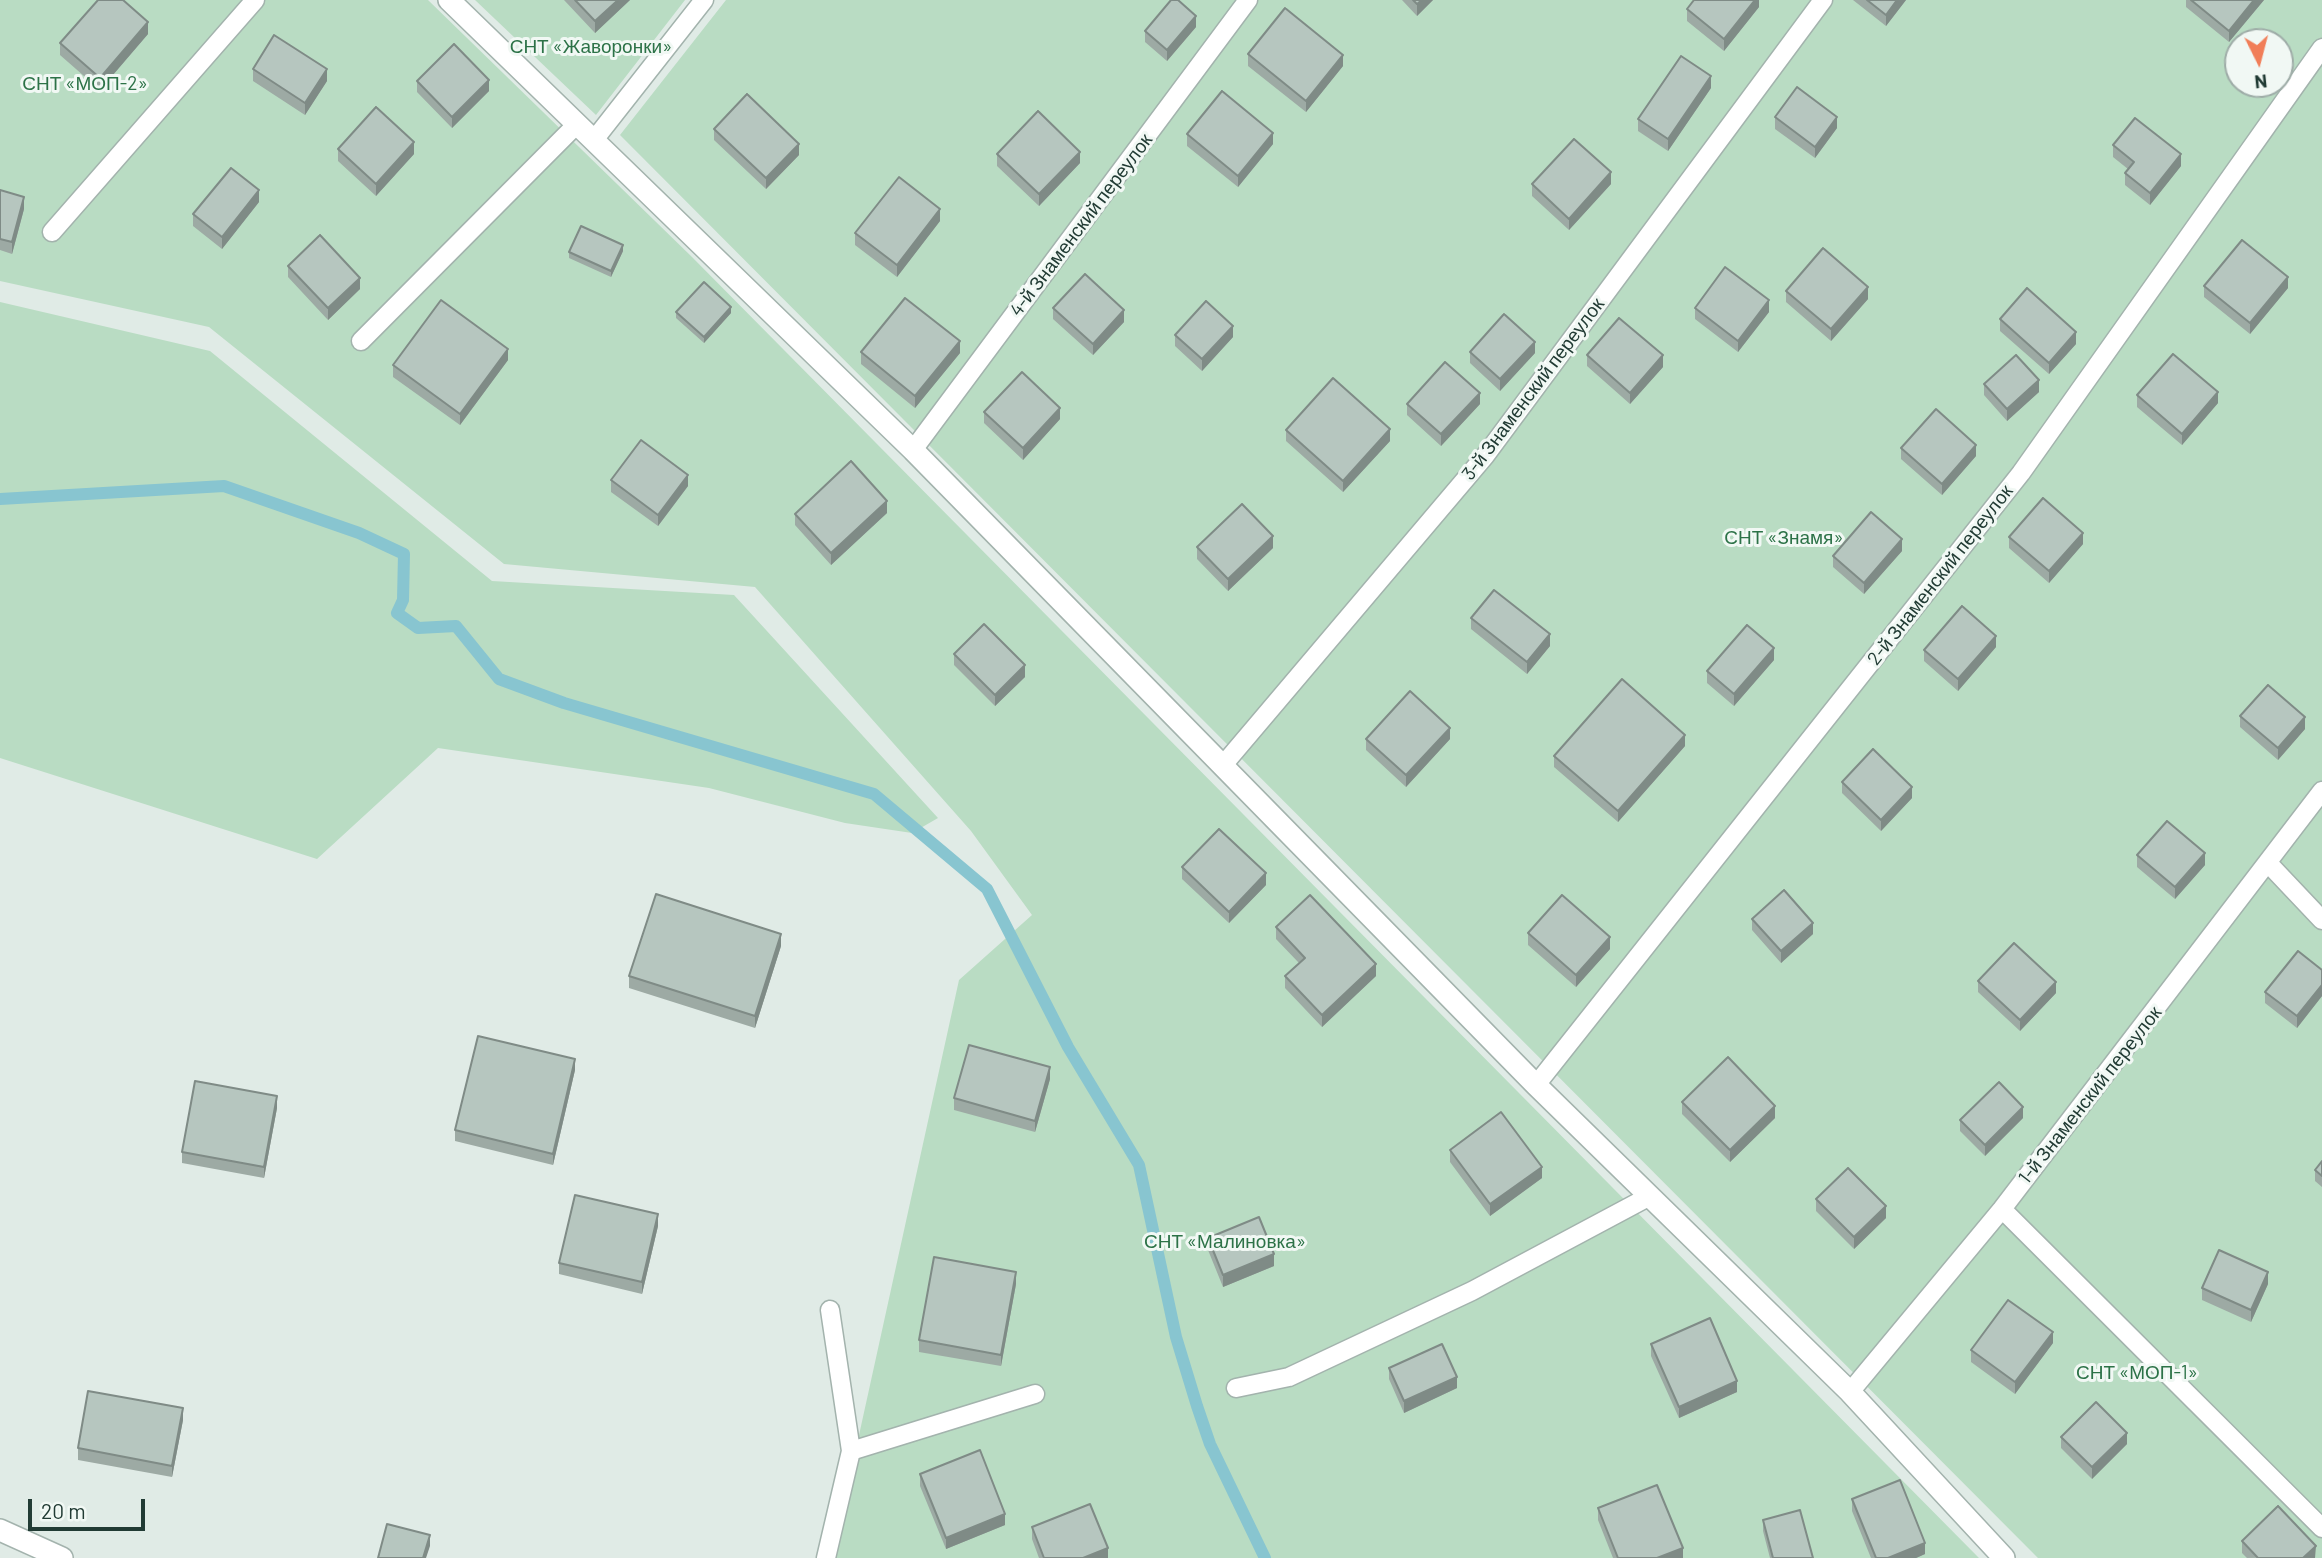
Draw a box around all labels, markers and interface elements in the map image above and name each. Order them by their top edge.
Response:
north arrow [2224,28,2294,98]
park label: СНТ «Жаворонки» [510,36,672,58]
text: N [2254,70,2269,94]
park label: СНТ «МОП-2» [22,73,148,95]
street label: 4-й Знаменский переулок [1005,129,1157,321]
street label: 3-й Знаменский переулок [1457,293,1609,485]
street label: 2-й Знаменский переулок [1862,480,2018,670]
park label: СНТ «Знамя» [1724,527,1844,549]
street label: 1-й Знаменский переулок [2014,1002,2166,1188]
park label: СНТ «Малиновка» [1144,1231,1306,1253]
park label: СНТ «МОП-1» [2076,1362,2198,1384]
scale bar [32,1484,149,1528]
text: 20 m [41,1498,86,1523]

